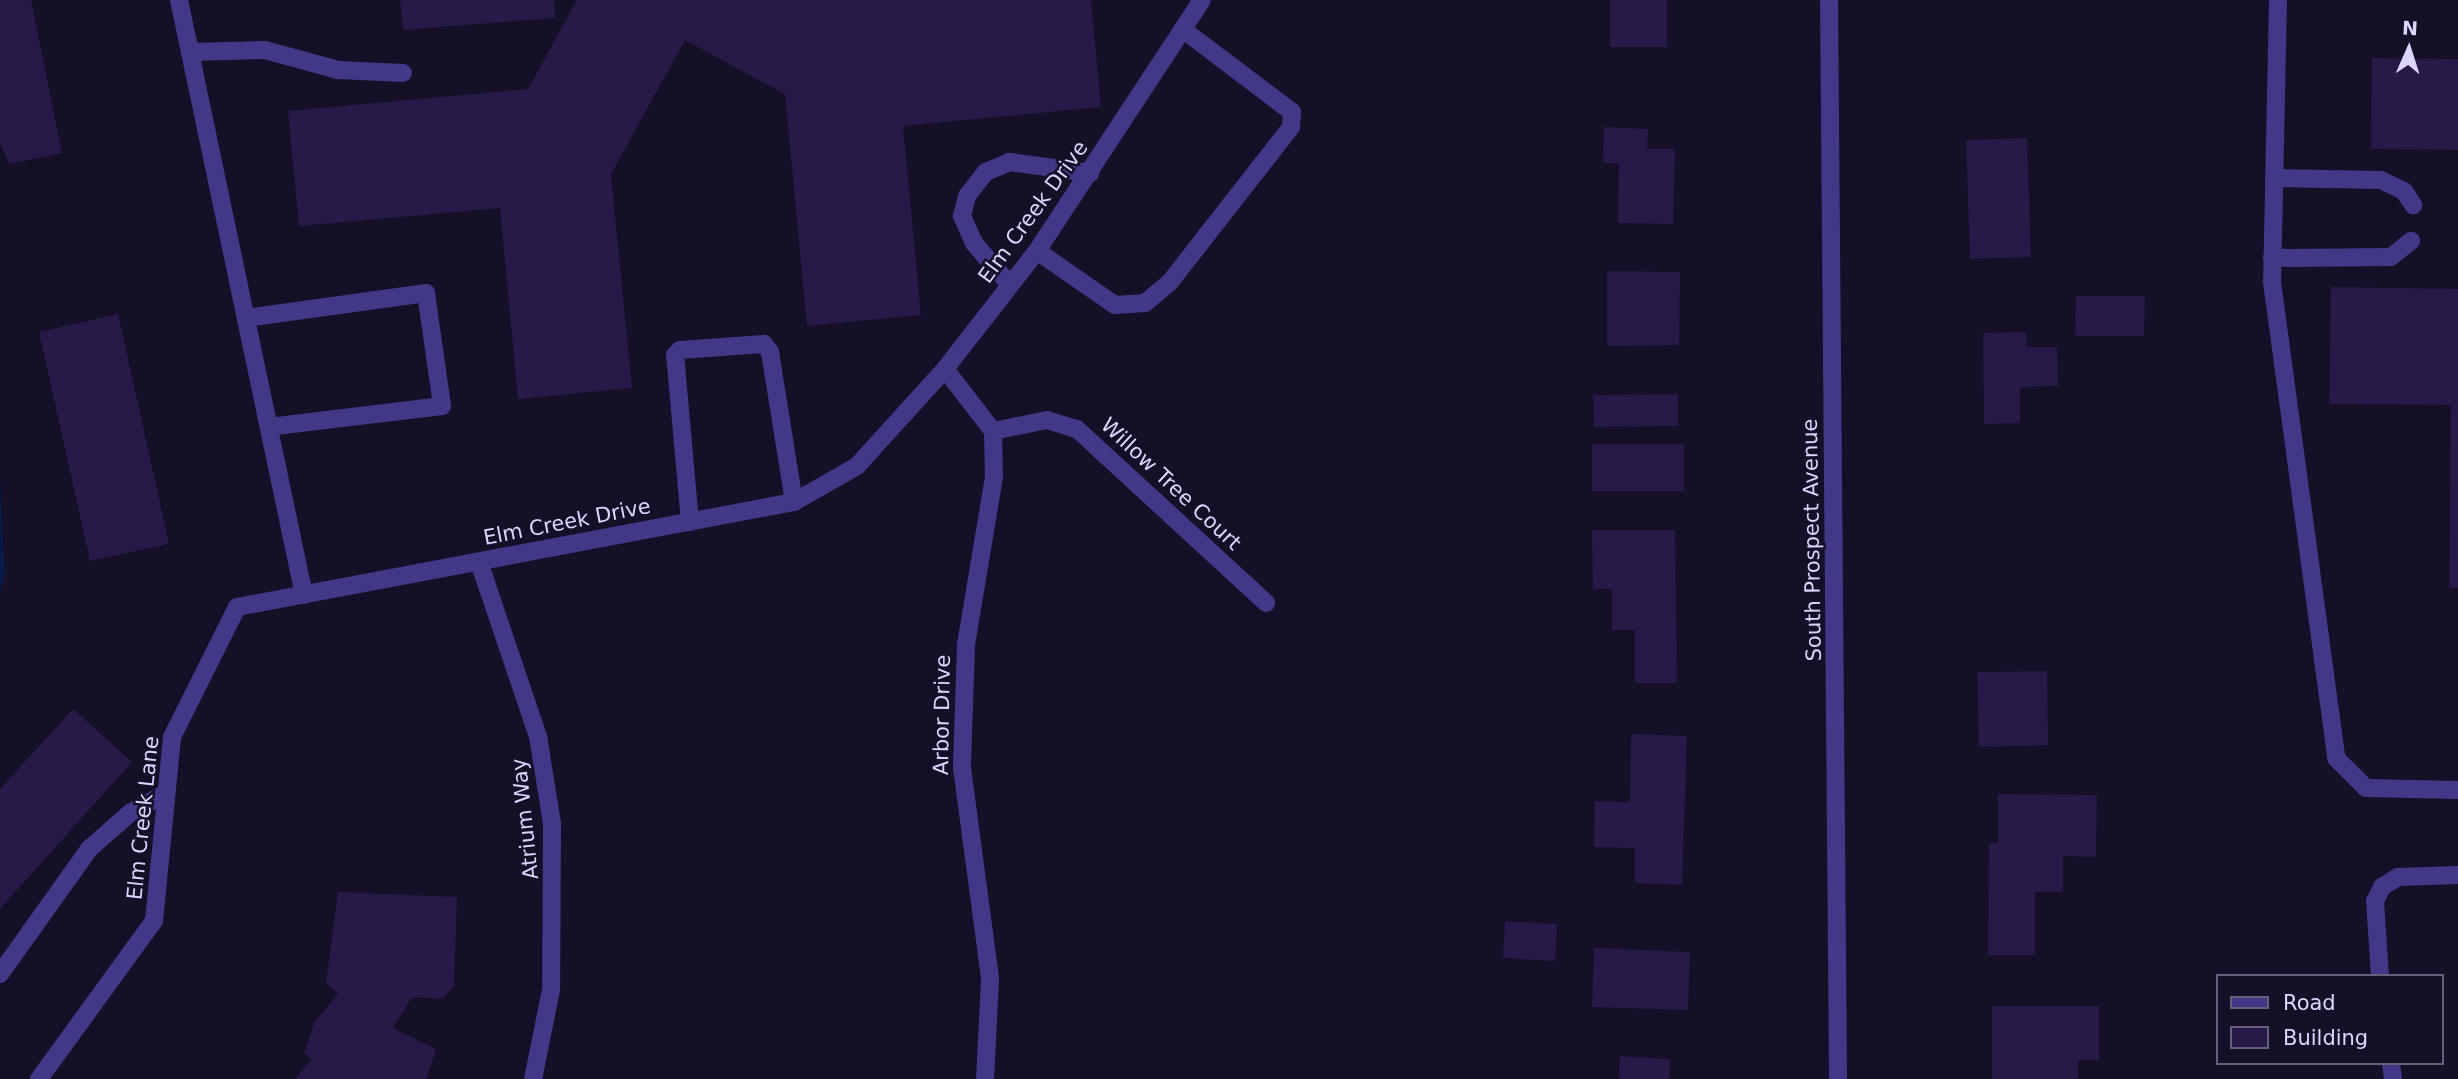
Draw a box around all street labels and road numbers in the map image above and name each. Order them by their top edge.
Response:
street label: Elm Creek Drive [973,136,1093,288]
street label: Willow Tree Court [1096,413,1246,555]
street label: South Prospect Avenue [1797,418,1827,662]
street label: Elm Creek Drive [481,493,653,551]
street label: Arbor Drive [928,655,956,775]
street label: Elm Creek Lane [122,735,164,901]
street label: Atrium Way [506,757,544,881]

